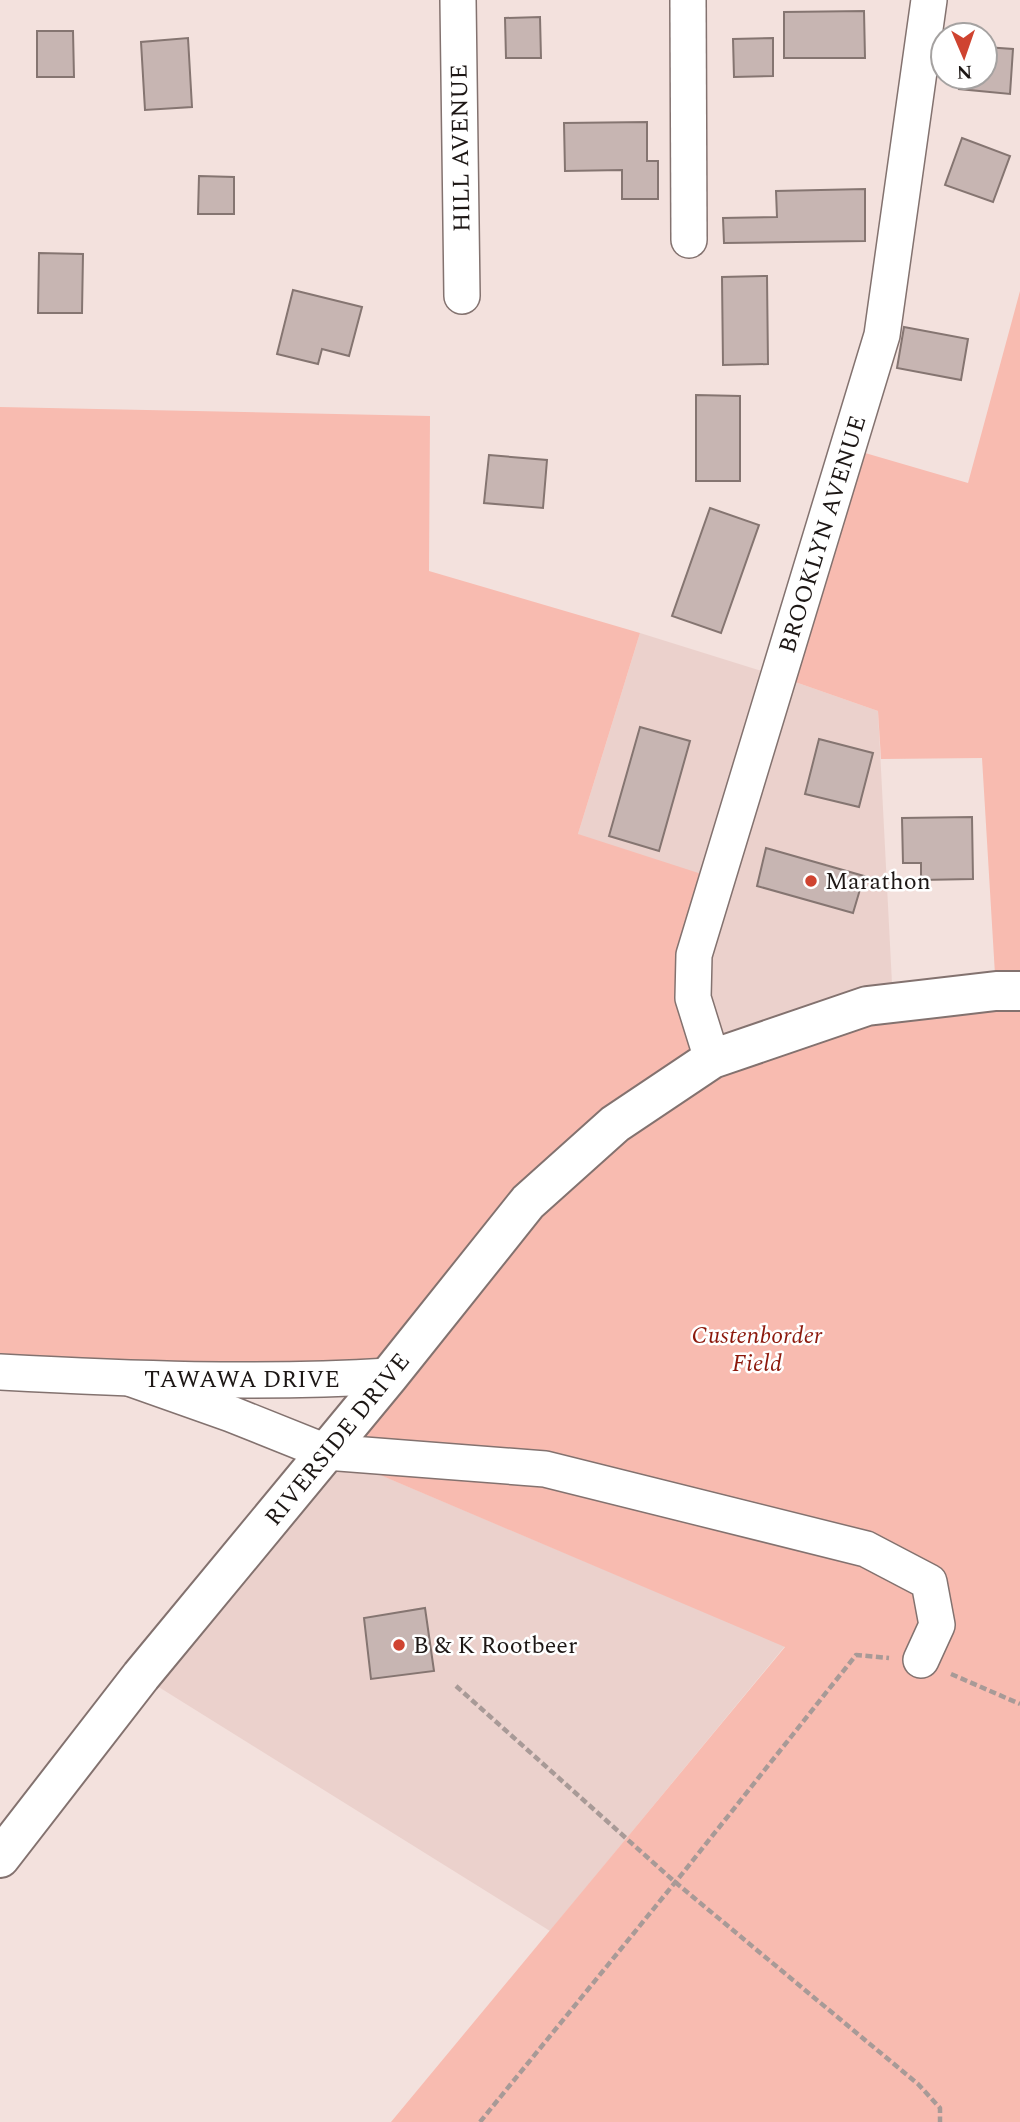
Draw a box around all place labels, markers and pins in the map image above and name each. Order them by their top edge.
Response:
place label: Marathon [825,864,931,900]
marker: Marathon [803,873,819,889]
place label: B & K Rootbeer [413,1628,577,1664]
marker: B & K Rootbeer [391,1637,407,1653]

